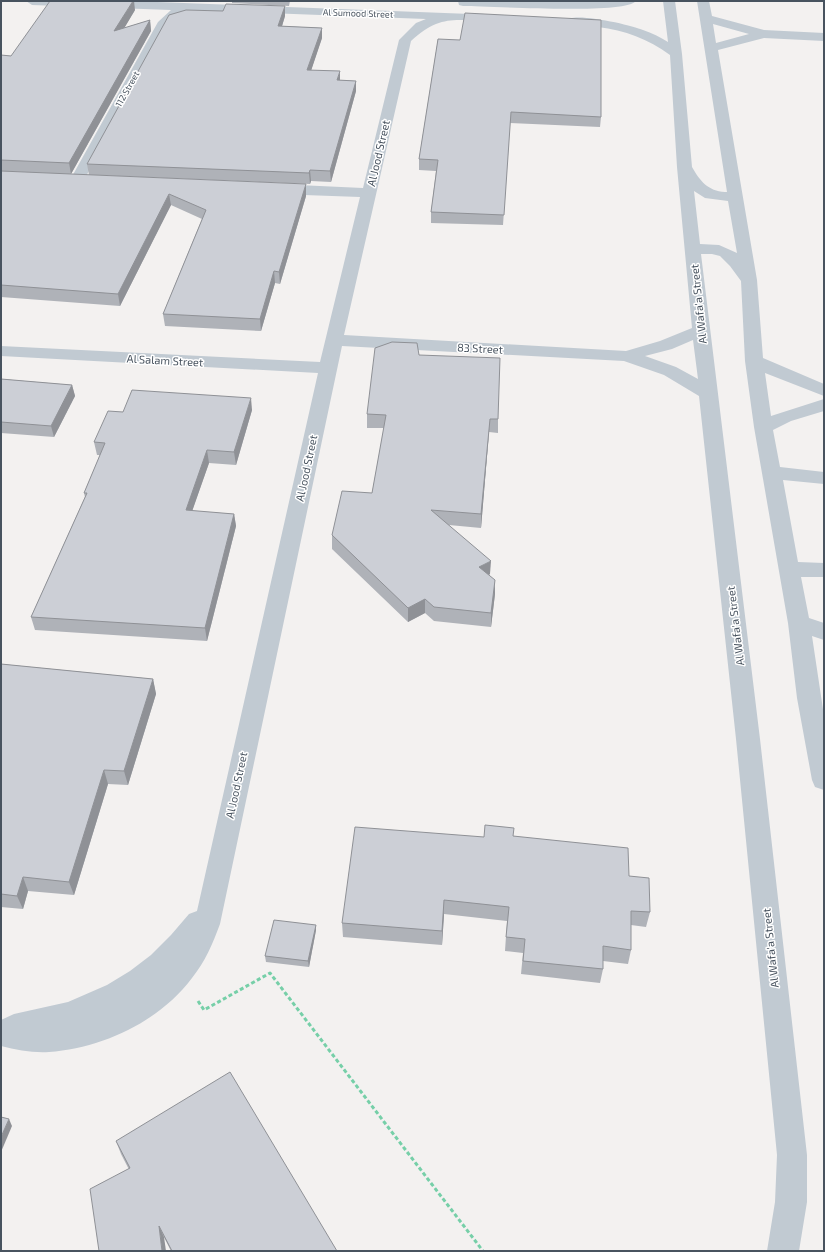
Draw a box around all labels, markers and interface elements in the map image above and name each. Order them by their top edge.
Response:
street label: Al Sumood Street [323,6,394,20]
street label: 112 Street [113,69,142,109]
street label: Al Jood Street [364,119,392,187]
street label: Al Wafa'a Street [687,264,709,344]
street label: 83 Street [457,340,503,356]
street label: Al Salam Street [126,352,204,368]
street label: Al Jood Street [293,434,319,502]
street label: Al Wafa'a Street [724,586,746,666]
street label: Al Jood Street [223,751,249,819]
street label: Al Wafa'a Street [759,908,781,988]

